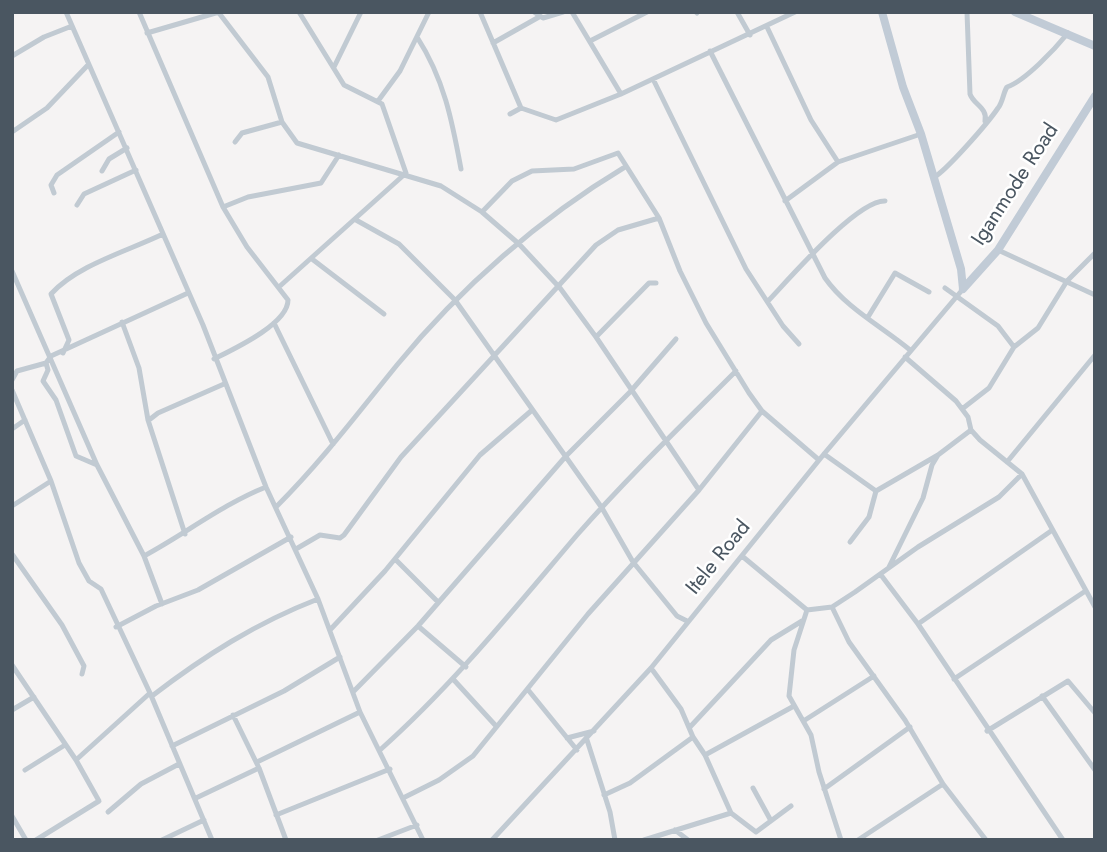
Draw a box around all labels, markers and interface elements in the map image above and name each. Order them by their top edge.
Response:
street label: Iganmode Road [967,119,1065,251]
street label: Itele Road [681,516,757,600]

